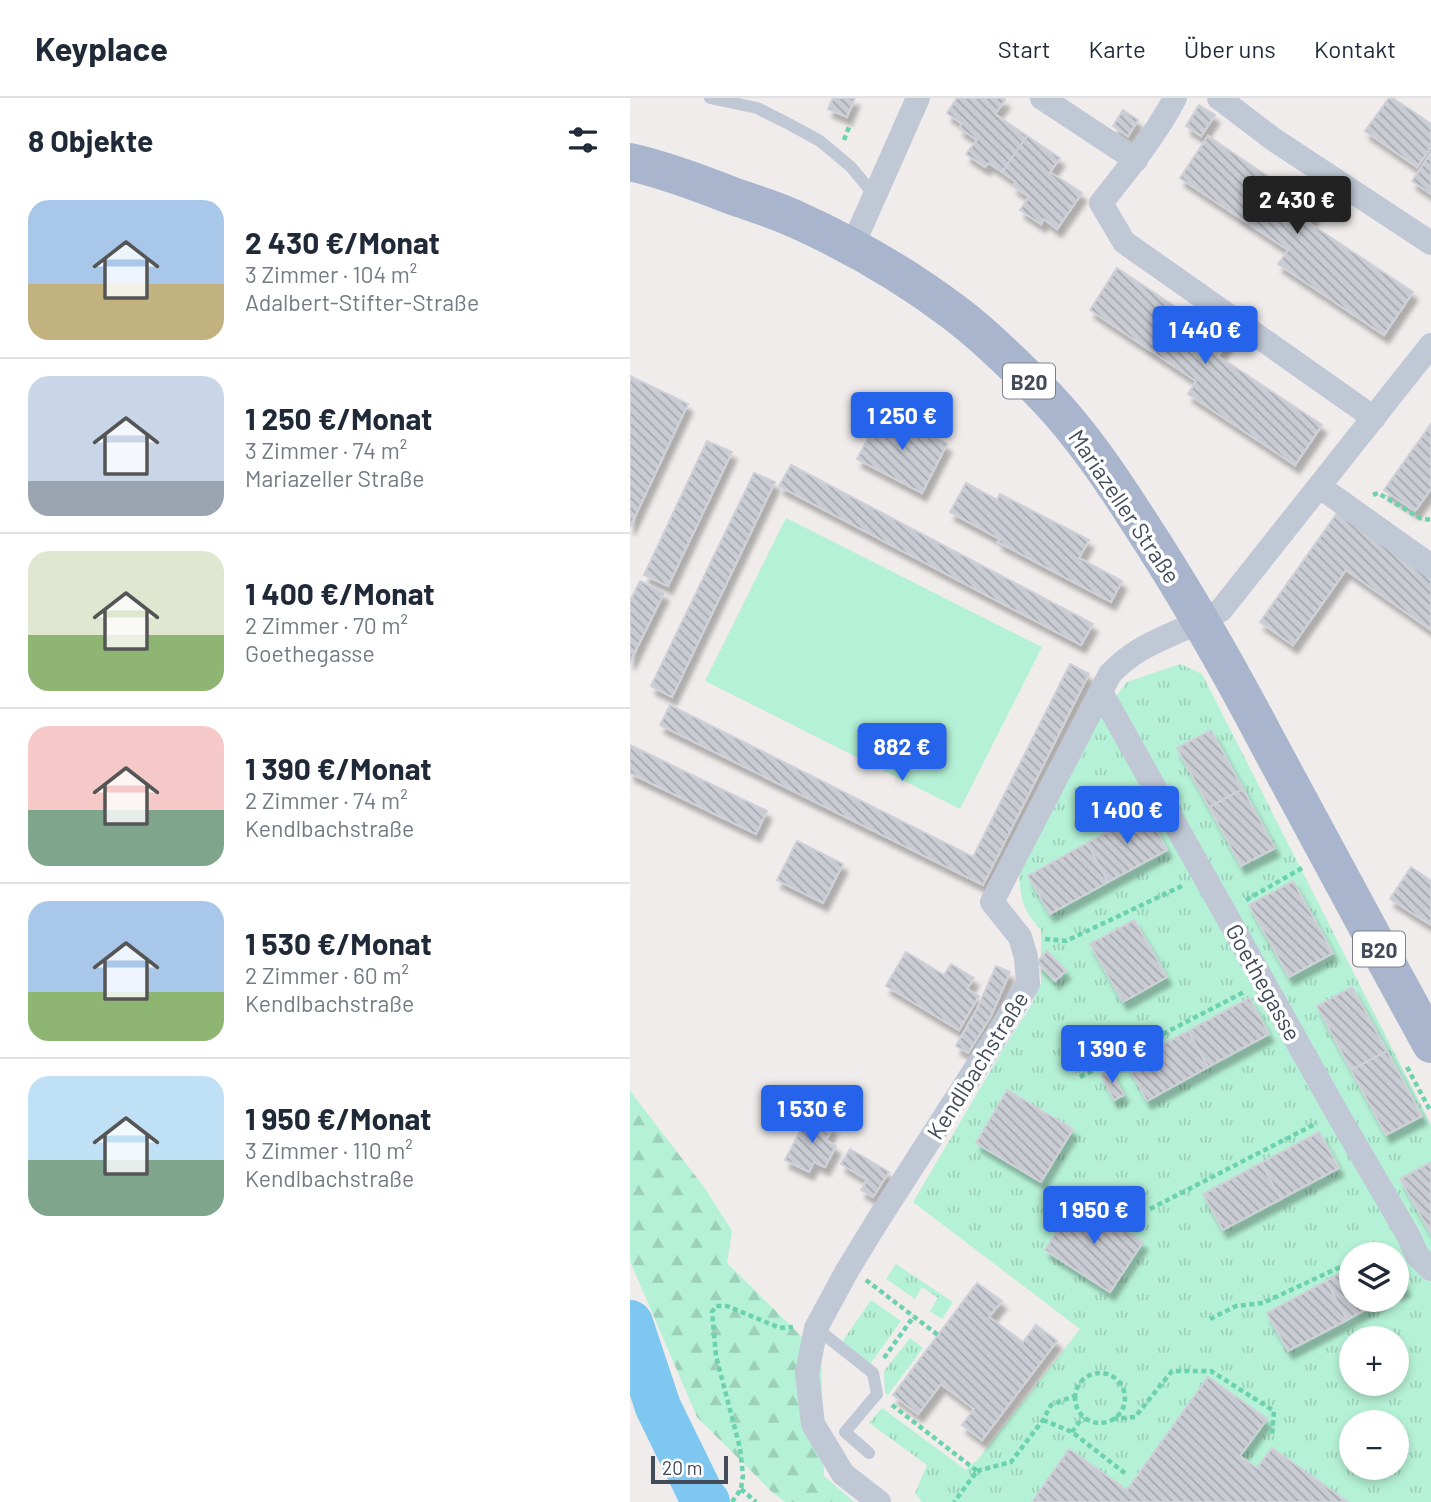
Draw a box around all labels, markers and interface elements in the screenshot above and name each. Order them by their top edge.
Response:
text: Keyplace [35,28,168,68]
text: Start [998,34,1051,63]
text: Karte [1089,34,1146,63]
text: Über uns [1184,34,1276,63]
text: Kontakt [1314,34,1396,63]
icon: filters [564,121,602,159]
text: 8 Objekte [28,122,153,158]
pin: 2 430 € [1232,176,1362,236]
text: 2 430 € [1259,185,1335,213]
text: 2 430 €/Monat [245,224,440,260]
icon: home [84,228,168,312]
text: 3 Zimmer · 104 m² [245,260,417,288]
text: Adalbert-Stifter-Straße [245,288,479,316]
pin: 1 440 € [1140,306,1270,366]
text: 1 440 € [1169,315,1241,343]
road number: B20 [1003,364,1055,398]
pin: 1 250 € [837,392,967,452]
text: 1 250 €/Monat [245,400,432,436]
text: 1 250 € [867,401,937,429]
icon: home [84,404,168,488]
street label: Mariazeller Straße [1063,424,1187,588]
text: 3 Zimmer · 74 m² [245,436,407,464]
text: Mariazeller Straße [245,464,424,492]
text: 1 400 €/Monat [245,575,435,611]
icon: home [84,579,168,663]
text: 2 Zimmer · 70 m² [245,611,408,639]
text: Goethegasse [245,639,375,667]
pin: 882 € [853,724,951,783]
text: 882 € [874,732,930,760]
text: 1 390 €/Monat [245,750,432,786]
icon: home [84,754,168,838]
text: 2 Zimmer · 74 m² [245,786,408,814]
pin: 1 400 € [1062,786,1192,846]
text: 1 400 € [1091,795,1163,823]
text: Kendlbachstraße [245,814,414,842]
street label: Goethegasse [1220,918,1308,1046]
text: 1 530 €/Monat [245,925,432,961]
icon: home [84,929,168,1013]
road number: B20 [1353,932,1405,966]
text: 2 Zimmer · 60 m² [245,961,409,989]
street label: Kendlbachstraße [920,986,1034,1144]
text: Kendlbachstraße [245,989,414,1017]
pin: 1 390 € [1047,1026,1177,1085]
text: 1 390 € [1077,1034,1147,1062]
pin: 1 530 € [747,1086,877,1145]
text: 1 530 € [777,1094,847,1122]
text: 1 950 €/Monat [245,1100,432,1136]
icon: home [84,1104,168,1188]
text: 3 Zimmer · 110 m² [245,1136,413,1164]
text: Kendlbachstraße [245,1164,414,1192]
pin: 1 950 € [1029,1186,1159,1246]
text: 1 950 € [1059,1195,1129,1223]
map controls [1339,1242,1409,1480]
button: layers [1339,1242,1409,1312]
button: + [1339,1326,1409,1396]
button: − [1339,1410,1409,1480]
scale bar [651,1453,728,1485]
text: 20 m [662,1456,702,1479]

